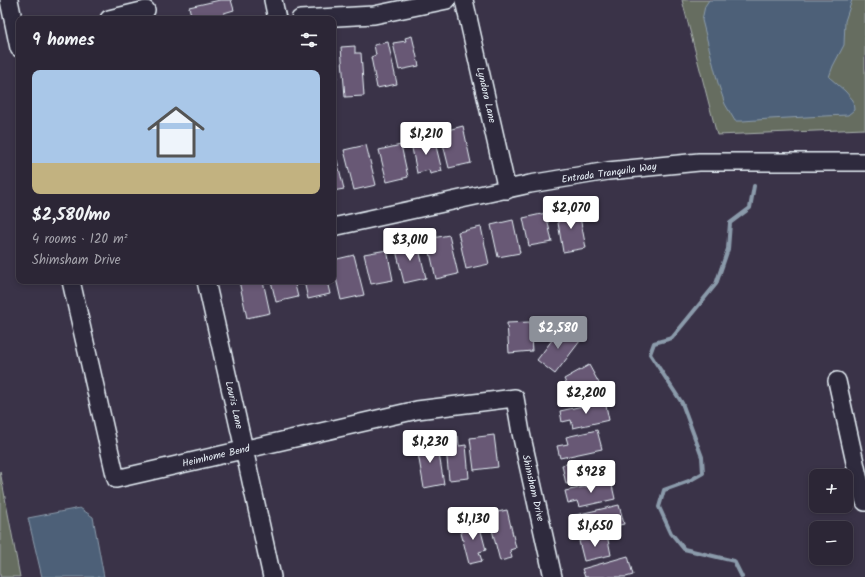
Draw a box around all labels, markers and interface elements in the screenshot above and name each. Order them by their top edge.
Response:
text: 9 homes [32,27,95,54]
icon: filters [298,29,320,51]
street label: Lyndora Lane [472,65,500,125]
icon: home [140,96,212,168]
pin: $1,210 [393,122,459,156]
text: $1,210 [409,124,443,145]
street label: Entrada Tranquila Way [561,158,658,188]
pin: $2,070 [538,196,604,230]
text: $2,070 [552,198,590,219]
text: $2,580/mo [32,202,110,229]
pin: $3,010 [377,228,443,262]
text: 4 rooms · 120 m² [32,229,128,250]
text: $3,010 [392,230,428,251]
text: Shimsham Drive [32,250,121,271]
pin: $2,580 [525,316,591,350]
text: $2,580 [538,318,578,339]
street label: Louris Lane [221,379,247,431]
pin: $2,200 [553,381,619,415]
text: $2,200 [566,383,606,404]
pin: $1,230 [397,430,463,464]
text: $1,230 [412,432,448,453]
street label: Heimhome Bend [181,440,252,472]
street label: Shimsham Drive [518,453,549,523]
pin: $928 [567,460,615,494]
text: $928 [576,462,606,483]
map controls [809,469,853,565]
button: + [809,469,853,513]
pin: $1,130 [440,507,506,541]
text: $1,130 [457,509,489,530]
pin: $1,650 [562,514,628,548]
text: $1,650 [577,516,613,537]
button: − [809,521,853,565]

